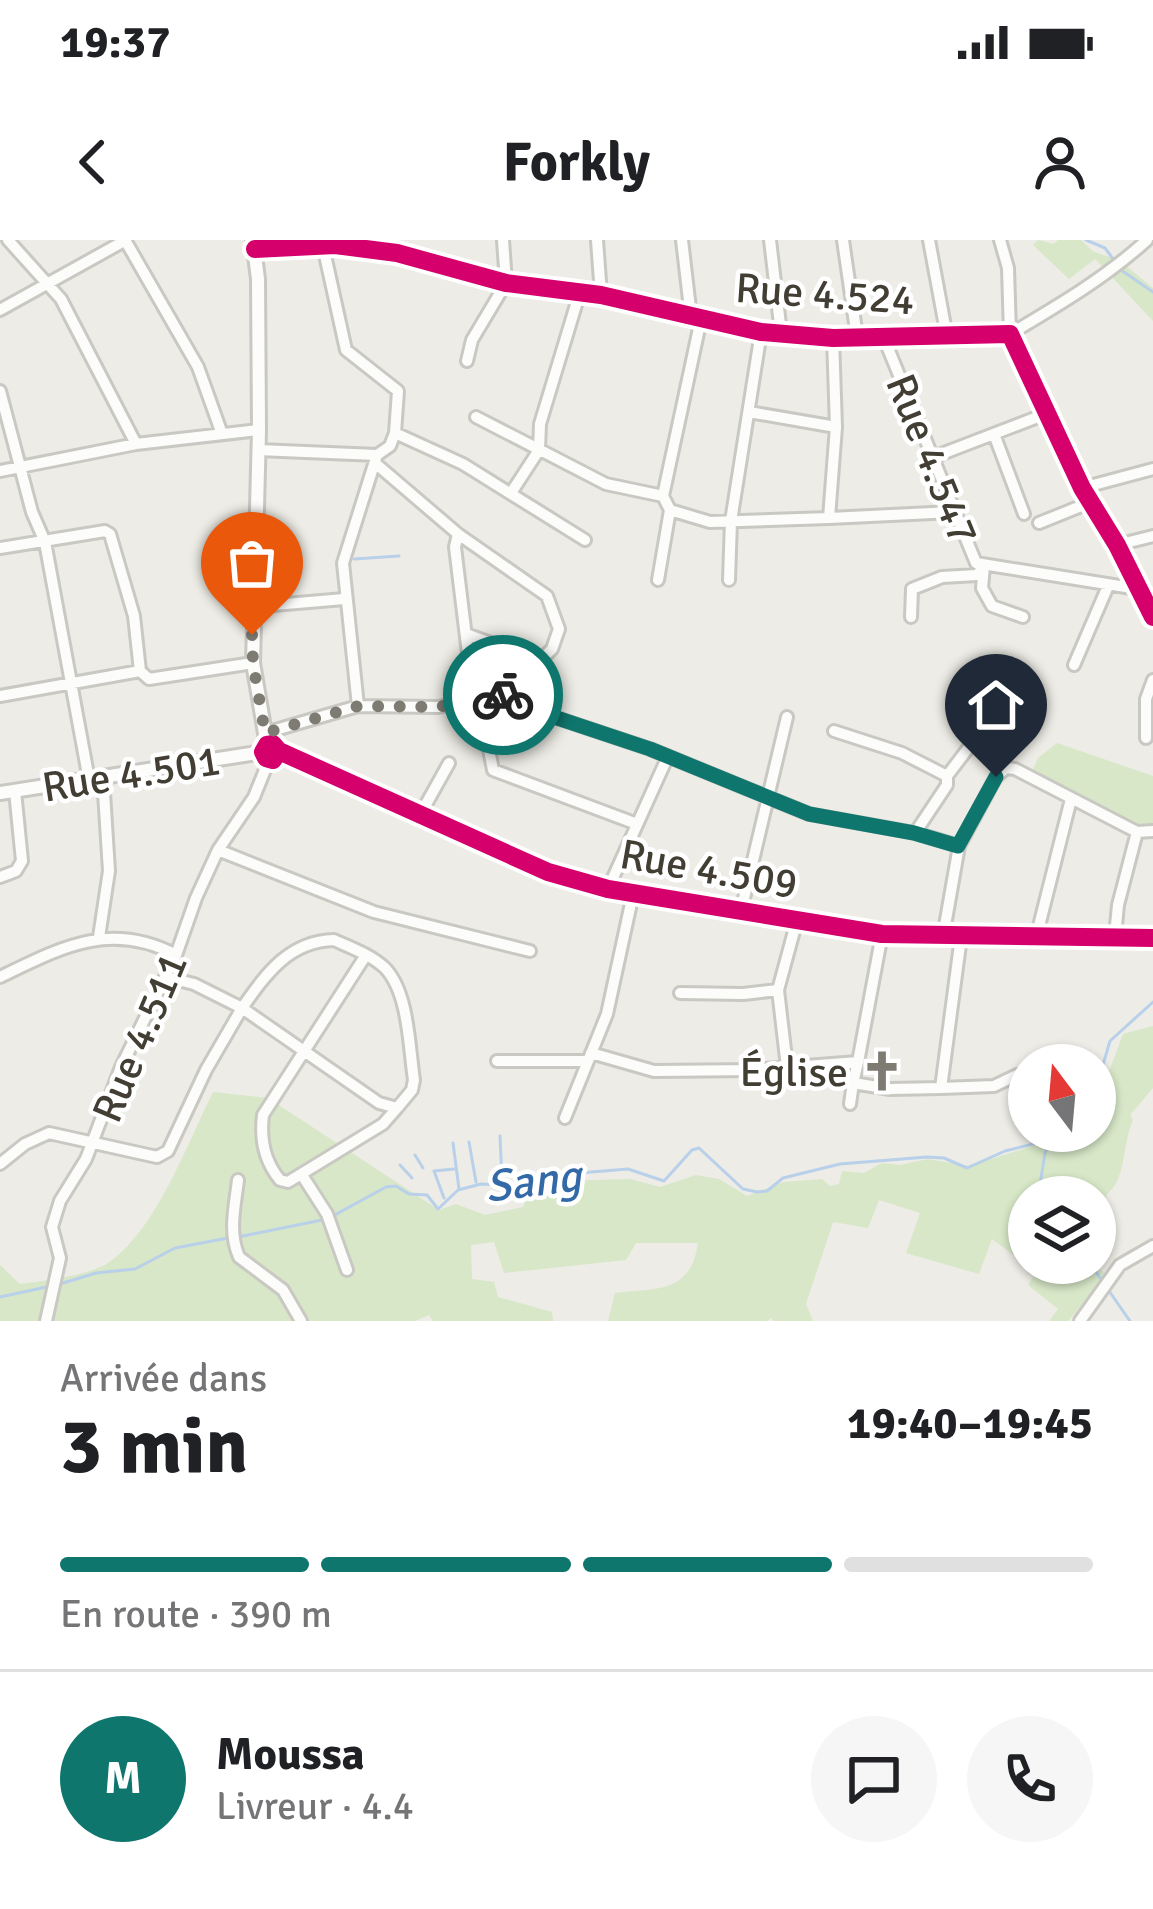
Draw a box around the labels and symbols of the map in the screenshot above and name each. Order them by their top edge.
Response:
street label: Rue 4.524 [734,263,916,326]
street label: Rue 4.547 [874,367,989,552]
pin [201,512,303,635]
courier [443,635,563,755]
pin [945,654,1047,777]
street label: Rue 4.501 [39,735,224,814]
street label: Rue 4.509 [616,829,801,910]
street label: Rue 4.511 [82,945,199,1130]
north arrow [1008,1044,1116,1152]
place label: Église [740,1047,848,1098]
church icon: Église [859,1048,905,1094]
water label: Sang [482,1148,587,1215]

